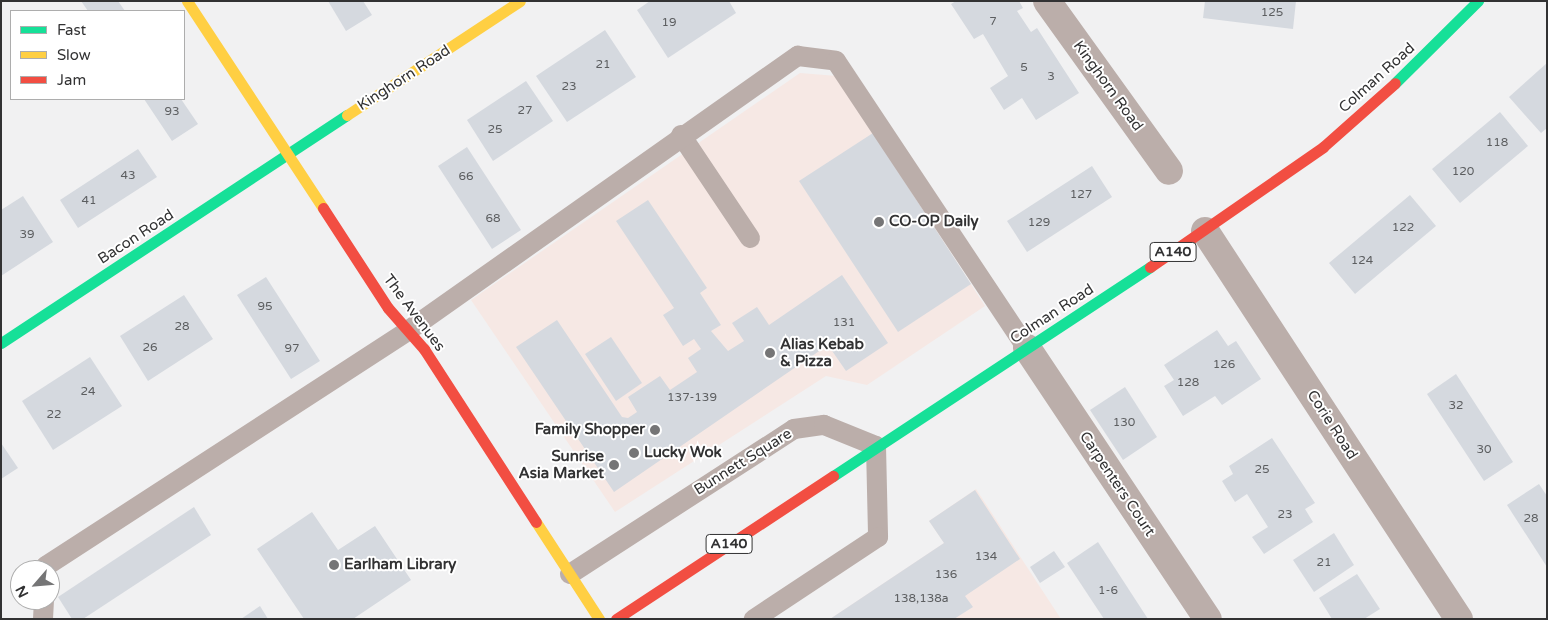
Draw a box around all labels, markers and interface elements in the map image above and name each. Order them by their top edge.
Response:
house number: 125 [1261,6,1283,20]
legend [10,10,185,100]
house number: 7 [989,15,997,29]
house number: 19 [661,16,677,30]
text: Fast [57,21,86,39]
street label: Kinghorn Road [1069,37,1147,135]
street label: Colman Road [1335,39,1419,117]
street label: Kinghorn Road [354,41,454,115]
text: Slow [57,46,91,64]
house number: 21 [595,58,611,72]
house number: 5 [1020,61,1028,75]
house number: 3 [1047,70,1055,84]
text: Jam [57,71,86,89]
house number: 23 [561,80,577,94]
house number: 27 [517,104,533,118]
house number: 93 [164,105,180,119]
house number: 25 [487,123,503,137]
house number: 118 [1486,136,1508,150]
house number: 120 [1452,165,1474,179]
house number: 43 [120,169,136,183]
house number: 66 [458,170,474,184]
house number: 127 [1070,188,1092,202]
house number: 41 [81,194,97,208]
street label: Bacon Road [95,206,177,268]
house number: 68 [485,212,501,226]
place label: CO-OP Daily [889,213,979,231]
marker: CO-OP Daily [873,216,885,228]
house number: 129 [1028,216,1050,230]
house number: 122 [1392,221,1414,235]
house number: 39 [19,228,35,242]
road number: A140 [1149,240,1197,264]
house number: 124 [1351,254,1373,268]
street label: The Avenues [379,271,449,355]
street label: Colman Road [1007,280,1097,348]
house number: 95 [257,300,273,314]
house number: 131 [833,316,855,330]
house number: 28 [174,320,190,334]
place label: Alias Kebab & Pizza [780,335,864,370]
house number: 26 [142,341,158,355]
house number: 97 [284,342,300,356]
marker: Alias Kebab & Pizza [764,347,776,359]
house number: 126 [1213,358,1235,372]
house number: 128 [1177,376,1199,390]
house number: 24 [80,385,96,399]
street label: Corie Road [1303,387,1361,463]
house number: 137-139 [667,391,717,405]
house number: 32 [1448,399,1464,413]
house number: 22 [46,408,62,422]
house number: 130 [1113,416,1135,430]
place label: Family Shopper [535,421,645,439]
marker: Family Shopper [649,424,661,436]
street label: Bunnett Square [691,425,795,499]
street label: Carpenters Court [1075,428,1159,540]
house number: 30 [1476,443,1492,457]
place label: Lucky Wok [644,444,722,462]
place label: Sunrise Asia Market [519,447,604,482]
marker: Lucky Wok [628,447,640,459]
marker: Sunrise Asia Market [608,459,620,471]
house number: 25 [1254,463,1270,477]
house number: 23 [1277,508,1293,522]
house number: 28 [1523,512,1539,526]
road number: A140 [705,532,753,556]
house number: 134 [975,550,997,564]
place label: Earlham Library [344,556,456,574]
house number: 21 [1316,556,1332,570]
marker: Earlham Library [328,559,340,571]
north arrow [10,560,60,610]
house number: 136 [935,568,957,582]
text: N [12,583,32,600]
house number: 1-6 [1098,584,1118,598]
house number: 138,138a [893,592,949,606]

